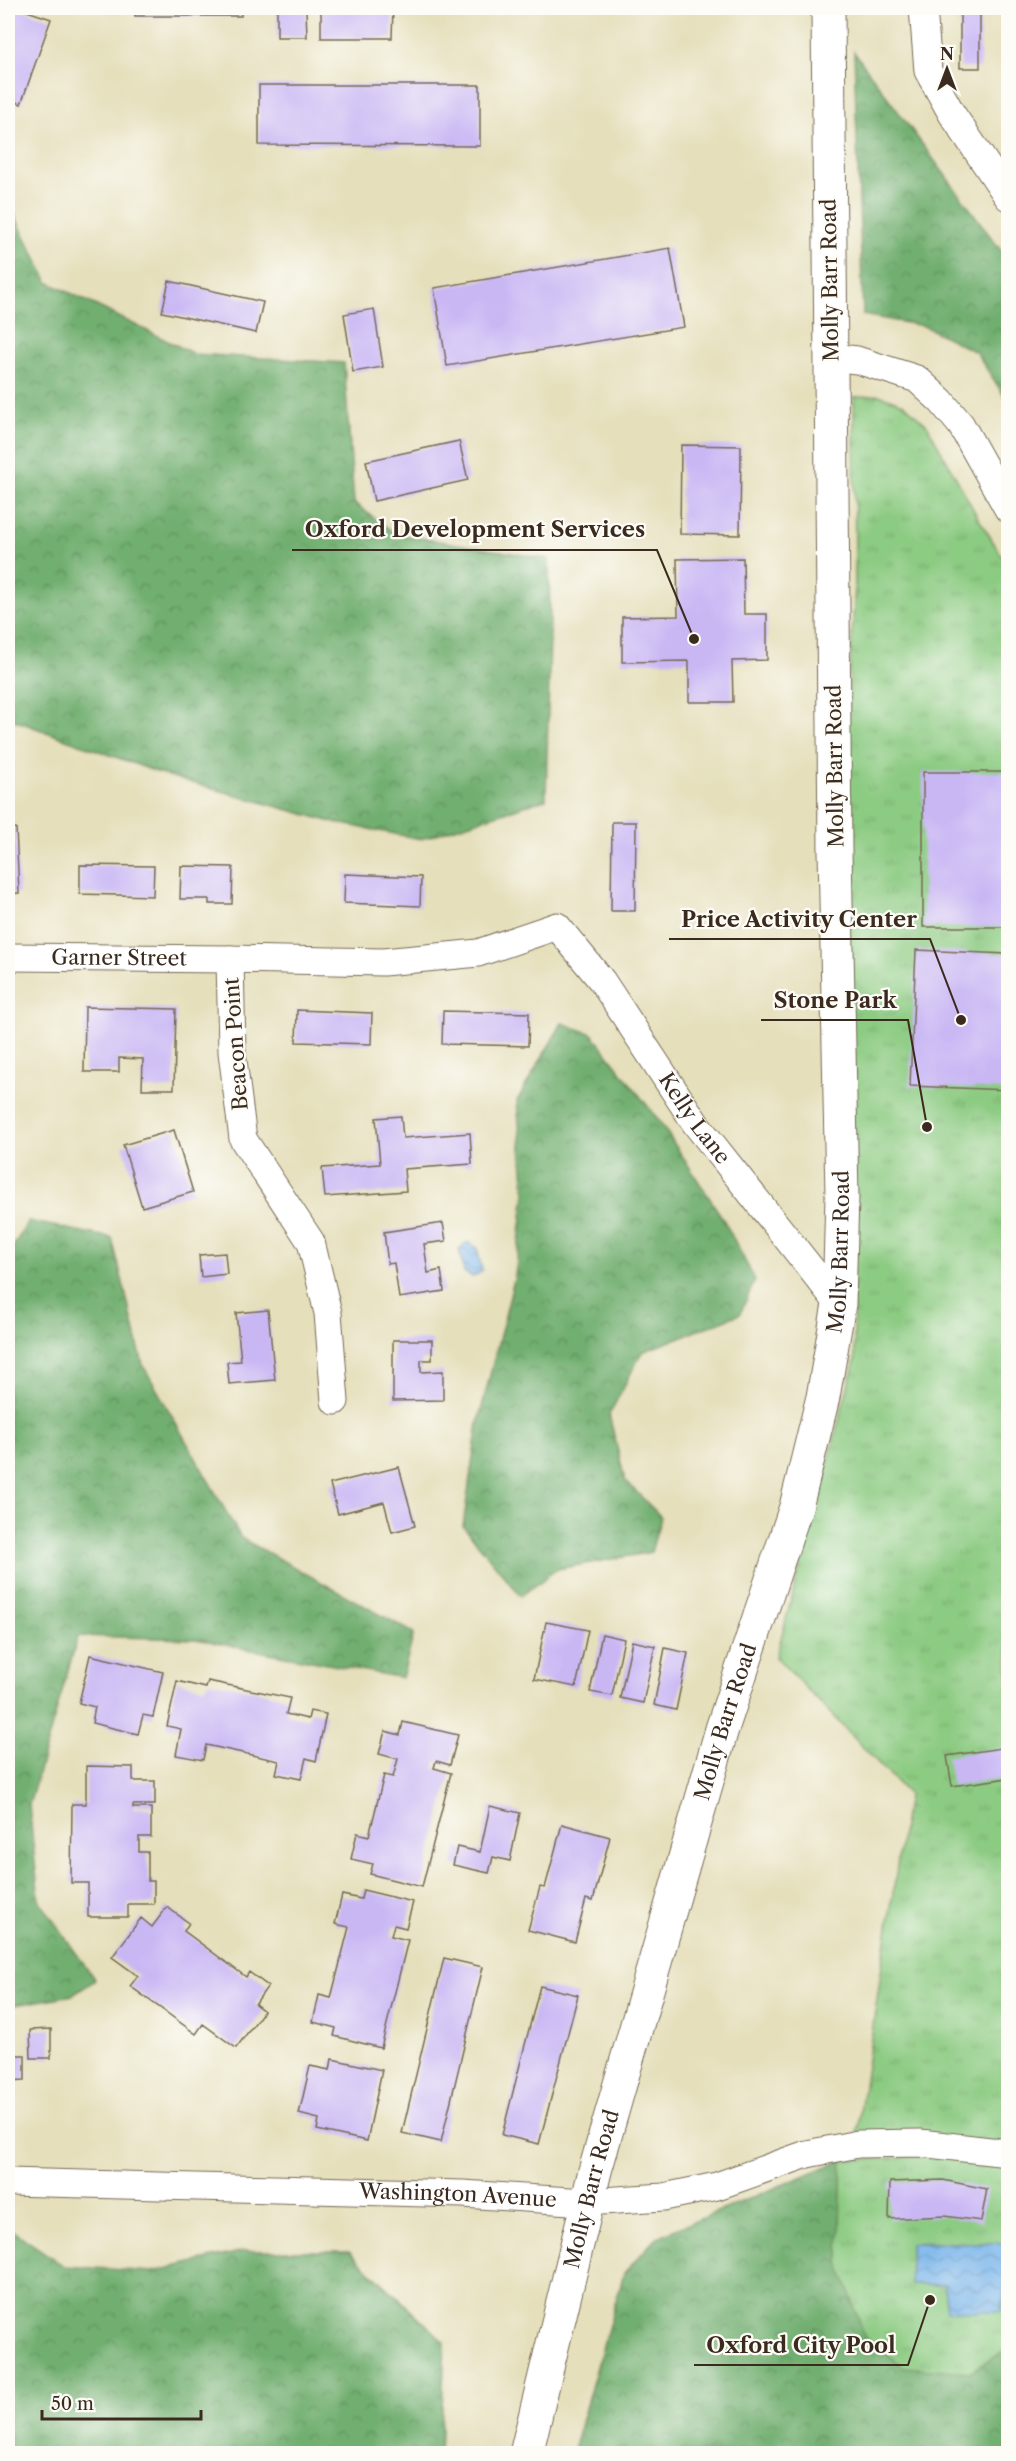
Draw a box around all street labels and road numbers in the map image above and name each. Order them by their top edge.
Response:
street label: Molly Barr Road [816,198,843,362]
street label: Molly Barr Road [821,684,848,848]
street label: Garner Street [51,944,187,971]
street label: Beacon Point [218,976,253,1111]
street label: Kelly Lane [654,1068,736,1169]
street label: Molly Barr Road [821,1170,854,1335]
street label: Molly Barr Road [689,1640,762,1803]
street label: Molly Barr Road [559,2106,624,2271]
street label: Washington Avenue [358,2178,558,2212]

